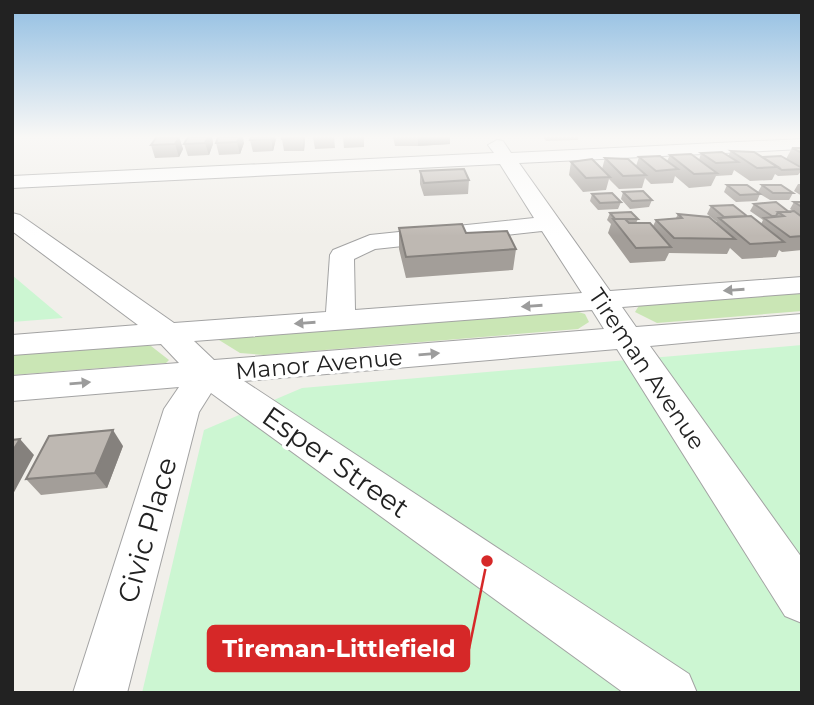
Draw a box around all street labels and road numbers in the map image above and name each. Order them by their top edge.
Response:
street label: Tireman Avenue [583,283,711,455]
street label: Manor Avenue [234,343,404,385]
street label: Esper Street [256,399,416,525]
street label: Civic Place [110,453,184,607]

